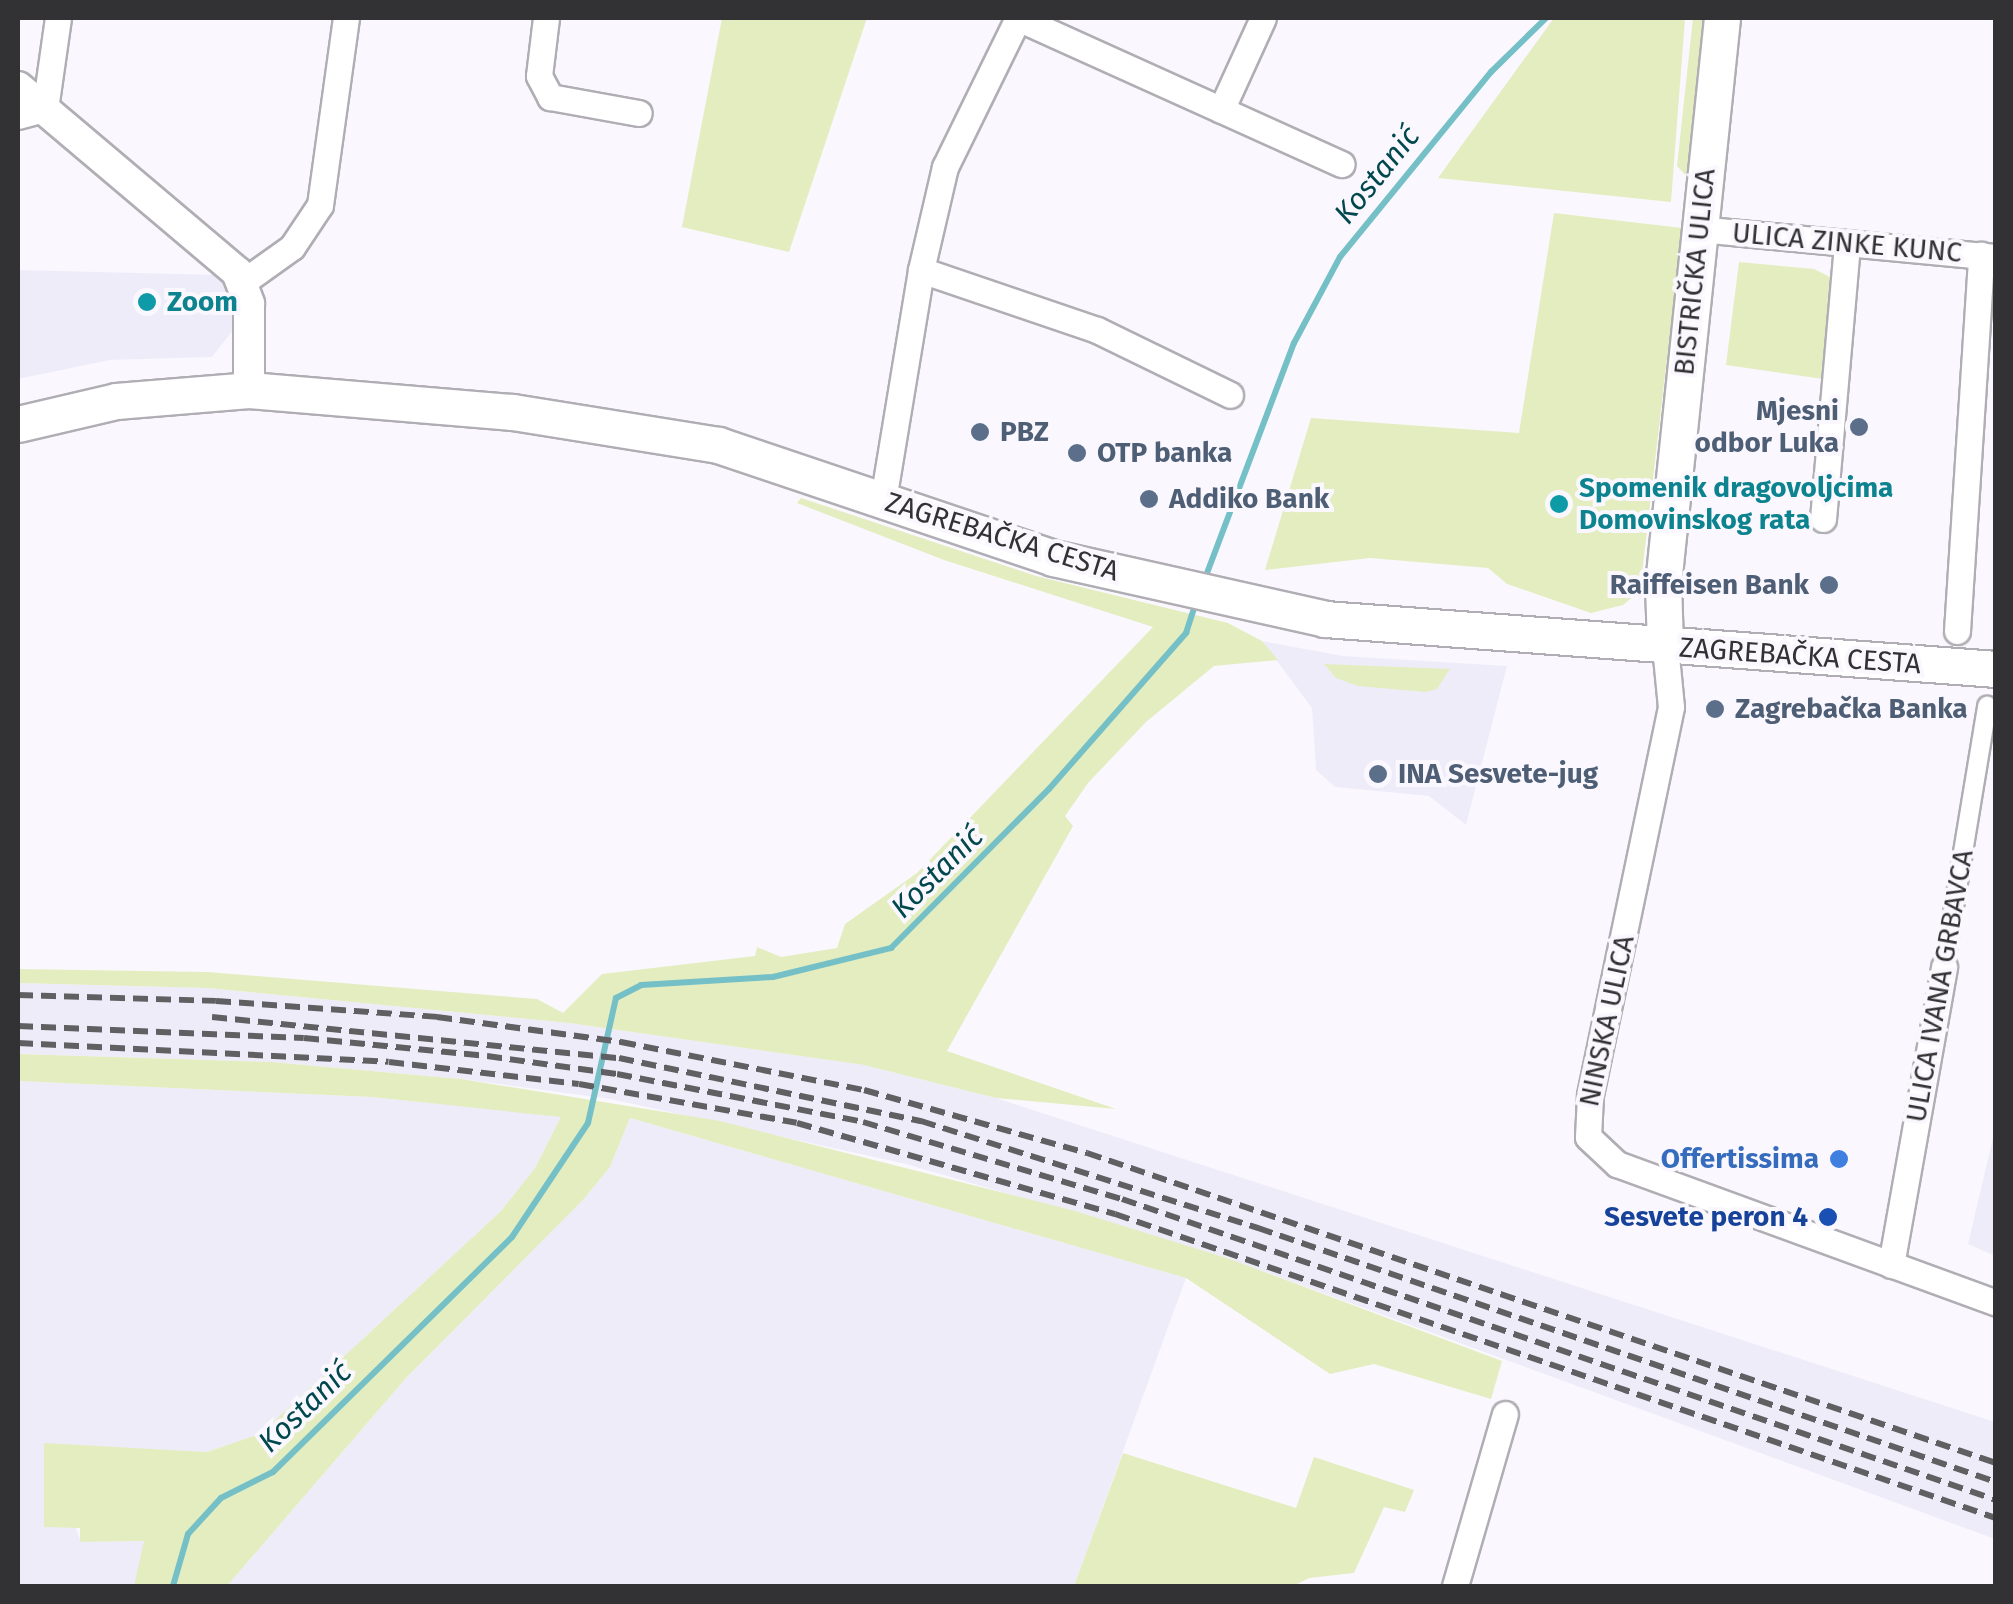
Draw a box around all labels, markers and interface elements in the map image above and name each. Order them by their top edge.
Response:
water label: Kostanić [1327,119,1427,231]
street label: BISTRIČKA ULICA [1667,167,1723,377]
street label: ULICA ZINKE KUNC [1731,216,1963,270]
place label: Zoom [167,285,238,319]
marker: Zoom [136,291,158,313]
place label: Mjesni odbor Luka [1695,394,1839,460]
place label: PBZ [1000,415,1049,449]
marker: Mjesni odbor Luka [1848,416,1870,438]
marker: PBZ [969,421,991,443]
place label: OTP banka [1097,436,1232,470]
marker: OTP banka [1066,442,1088,464]
place label: Spomenik dragovoljcima Domovinskog rata [1579,471,1893,537]
place label: Addiko Bank [1169,482,1329,516]
street label: ZAGREBAČKA CESTA [881,485,1123,589]
marker: Addiko Bank [1138,488,1160,510]
marker: Spomenik dragovoljcima Domovinskog rata [1548,493,1570,515]
place label: Raiffeisen Bank [1610,568,1809,602]
marker: Raiffeisen Bank [1818,574,1840,596]
street label: ZAGREBAČKA CESTA [1678,631,1922,681]
place label: Zagrebačka Banka [1735,692,1968,726]
marker: Zagrebačka Banka [1704,698,1726,720]
place label: INA Sesvete-jug [1398,757,1598,791]
marker: INA Sesvete-jug [1367,763,1389,785]
water label: Kostanić [884,819,990,925]
street label: ULICA IVANA GRBAVCA [1899,847,1981,1125]
street label: NINSKA ULICA [1572,932,1642,1110]
place label: Offertissima [1661,1142,1819,1176]
marker: Offertissima [1828,1148,1850,1170]
place label: Sesvete peron 4 [1604,1200,1808,1234]
marker: Sesvete peron 4 [1817,1206,1839,1228]
water label: Kostanić [251,1354,359,1460]

